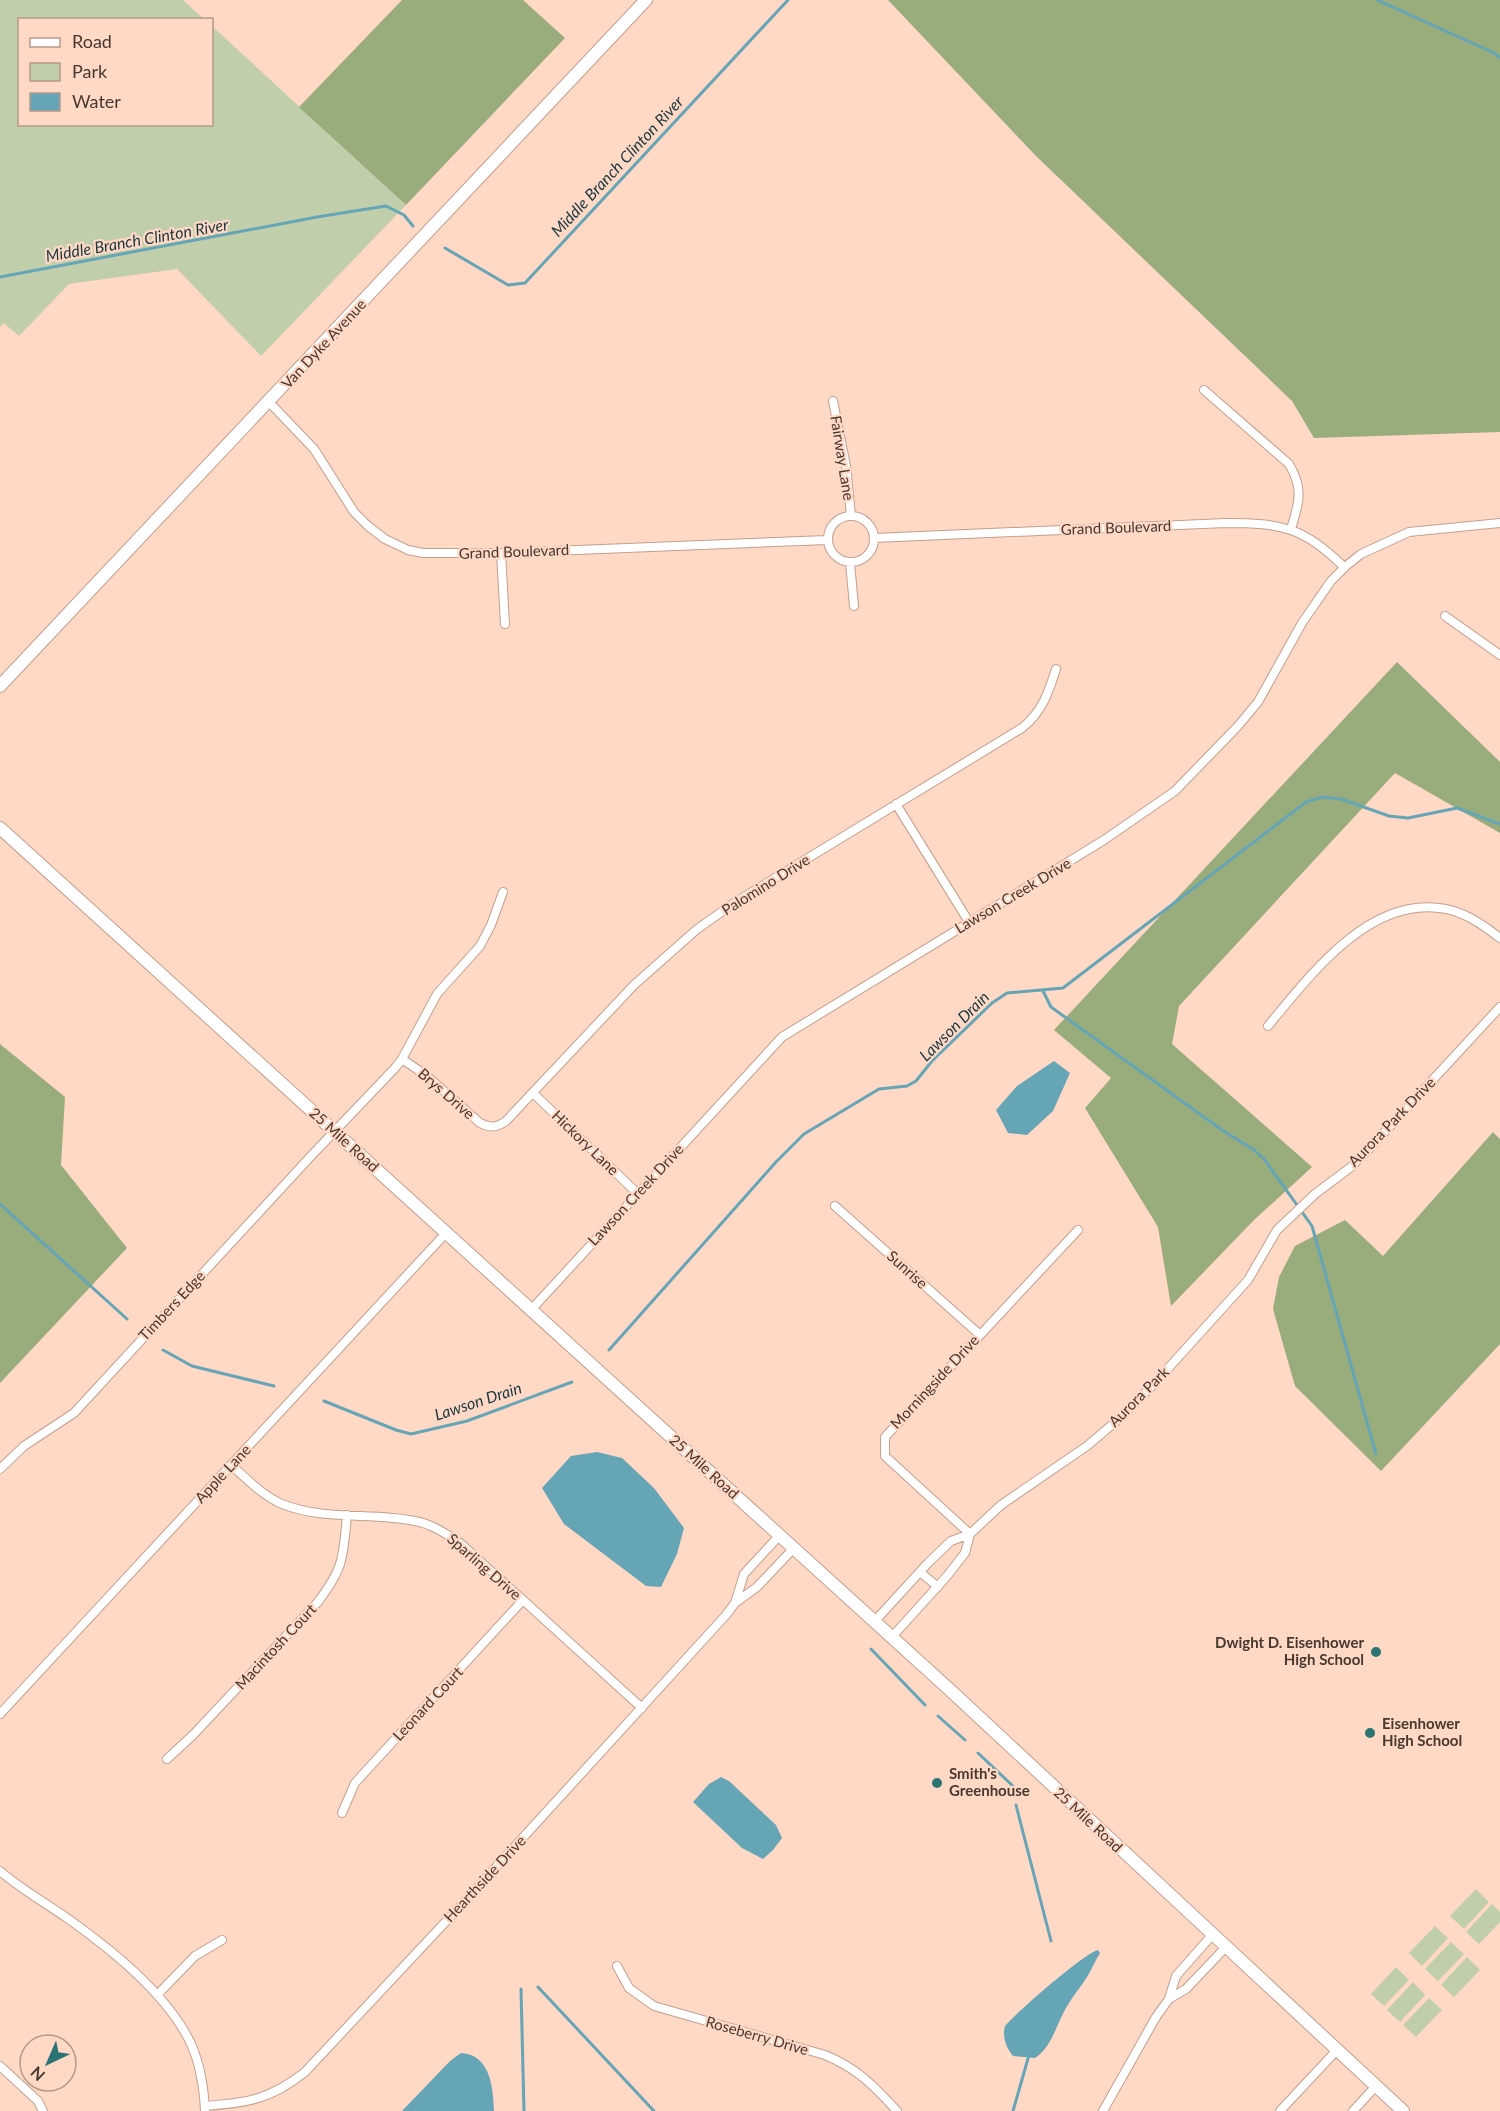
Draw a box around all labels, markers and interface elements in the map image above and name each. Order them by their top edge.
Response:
legend [18,18,213,126]
text: Road [72,30,112,52]
text: Park [72,60,108,82]
text: Water [72,90,121,112]
water label: Middle Branch Clinton River [547,91,687,240]
water label: Middle Branch Clinton River [44,214,230,265]
street label: Van Dyke Avenue [277,295,369,392]
street label: Fairway Lane [827,414,859,502]
street label: Grand Boulevard [1060,516,1172,538]
street label: Grand Boulevard [458,540,570,562]
street label: Palomino Drive [718,850,813,918]
street label: Lawson Creek Drive [951,853,1074,937]
water label: Lawson Drain [915,987,992,1064]
street label: Brys Drive [415,1064,479,1123]
street label: Aurora Park Drive [1344,1073,1439,1170]
street label: 25 Mile Road [306,1103,383,1175]
street label: Hickory Lane [549,1106,623,1179]
street label: Lawson Creek Drive [584,1140,687,1249]
street label: Sunrise [884,1246,932,1292]
street label: Timbers Edge [134,1267,208,1344]
street label: Morningside Drive [886,1331,982,1432]
street label: Aurora Park [1104,1362,1172,1430]
water label: Lawson Drain [432,1378,524,1424]
street label: 25 Mile Road [666,1430,743,1502]
street label: Apple Lane [191,1440,254,1506]
street label: Sparling Drive [444,1529,525,1603]
street label: Macintosh Court [231,1599,320,1693]
place label: Dwight D. Eisenhower High School [1215,1633,1364,1668]
marker: Dwight D. Eisenhower High School [1369,1645,1383,1659]
street label: Leonard Court [388,1662,466,1744]
place label: Eisenhower High School [1382,1714,1462,1749]
marker: Eisenhower High School [1363,1726,1377,1740]
place label: Smith's Greenhouse [949,1764,1030,1799]
marker: Smith's Greenhouse [930,1776,944,1790]
street label: 25 Mile Road [1051,1783,1127,1856]
street label: Hearthside Drive [440,1831,529,1925]
street label: Roseberry Drive [704,2012,811,2058]
north arrow [18,2033,78,2093]
text: N [26,2063,48,2085]

